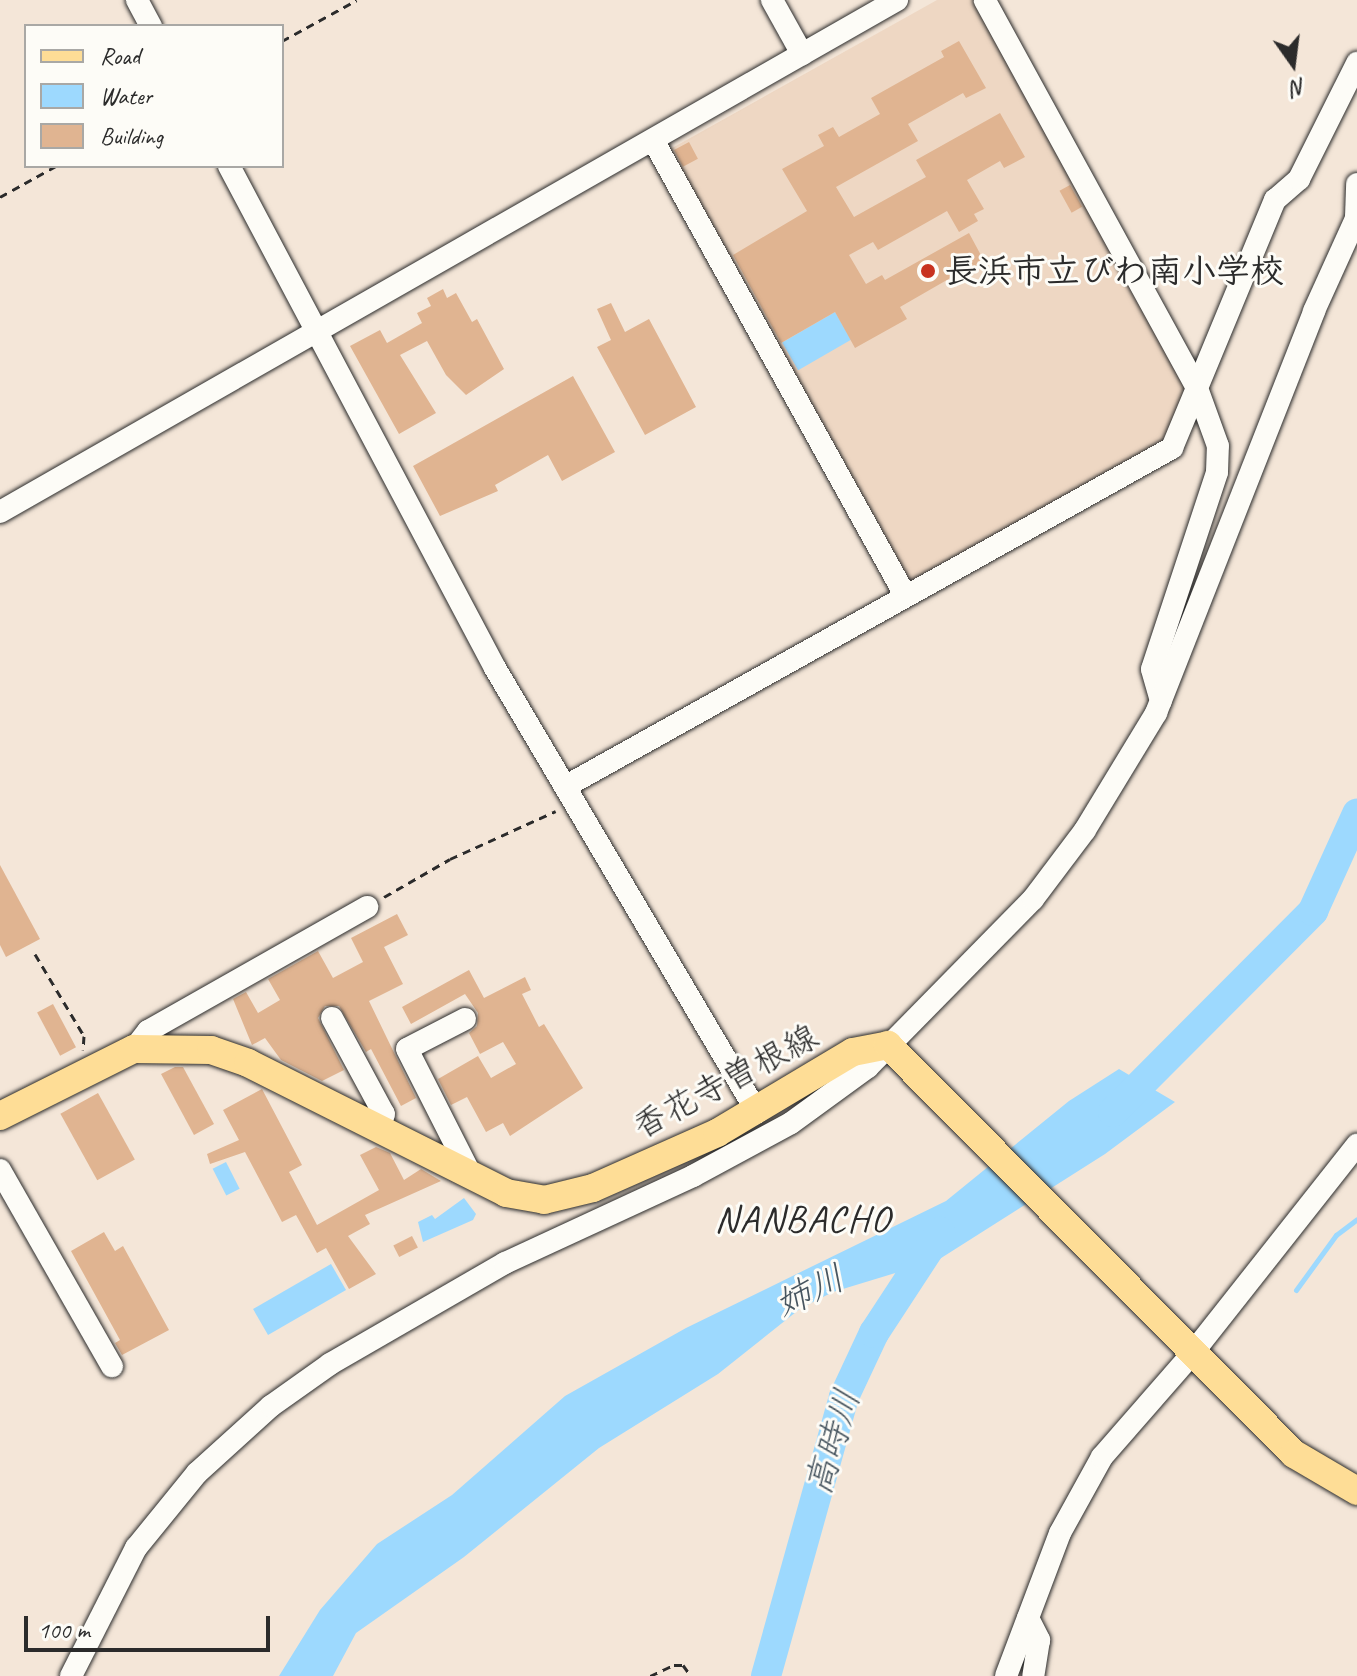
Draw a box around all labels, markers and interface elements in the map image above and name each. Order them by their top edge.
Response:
legend [24,24,284,168]
north arrow [1253,24,1333,104]
text: Road [100,41,140,71]
text: N [1289,72,1309,103]
text: Water [100,81,152,111]
text: Building [100,121,163,151]
place label: 長浜市立びわ南小学校 [944,251,1284,291]
marker: 長浜市立びわ南小学校 [919,262,937,280]
street label: 香花寺曽根線 [625,1015,825,1147]
district label: NANBACHO [715,1196,891,1242]
water label: 姉川 [768,1256,852,1326]
water label: 高時川 [797,1384,869,1500]
scale bar [28,1600,274,1650]
text: 100 m [38,1615,90,1645]

